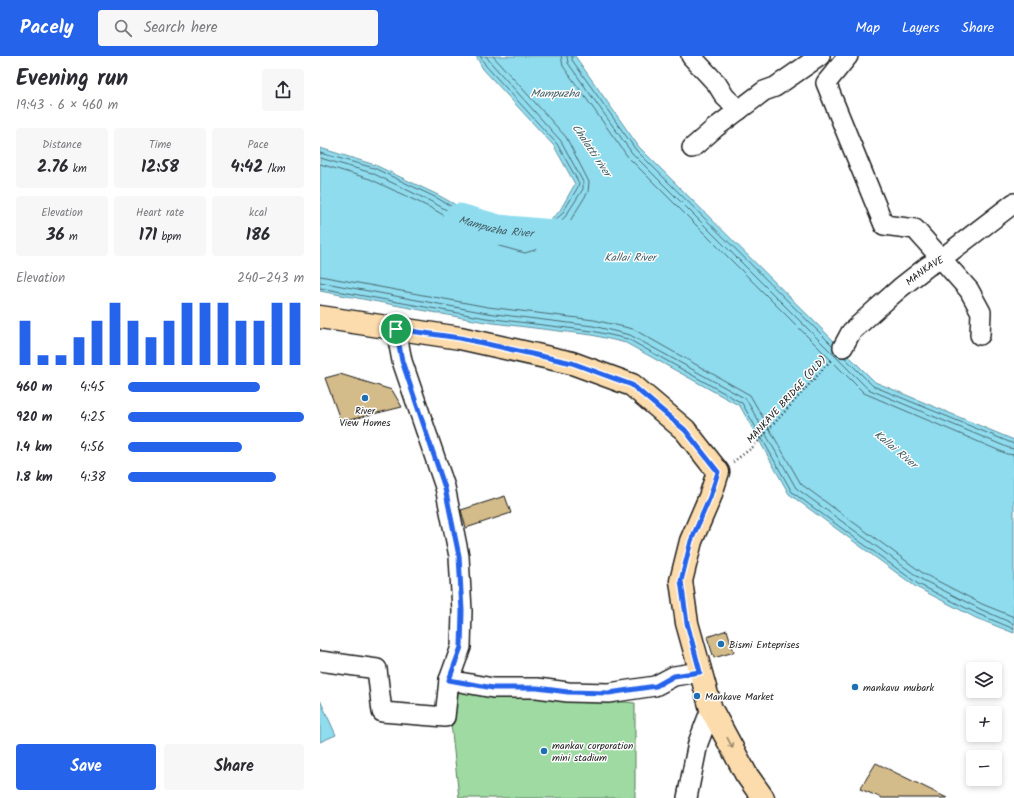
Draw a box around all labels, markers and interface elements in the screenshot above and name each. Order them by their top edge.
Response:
search box [98,10,378,46]
text: Pacely [20,13,74,43]
text: Search here [144,16,218,40]
icon: search [112,17,134,39]
text: Map [856,17,880,39]
text: Layers [902,17,940,39]
text: Share [962,17,994,39]
text: Evening run [16,62,128,97]
button: share [262,69,304,111]
water label: Mampuzha [530,85,580,103]
text: 19:43 · 6 × 460 m [16,95,118,116]
water label: Chalatti river [567,120,617,183]
text: Distance [42,136,82,154]
text: Time [149,136,171,154]
text: Pace [248,136,268,154]
text: 2.76 [37,154,68,181]
text: 12:58 [141,154,179,181]
text: 4:42 [231,154,263,181]
text: km [68,160,87,178]
text: /km [263,160,285,178]
text: Elevation [41,204,83,222]
text: Heart rate [136,204,184,222]
text: kcal [249,204,267,222]
water label: Mampuzha River [456,211,536,243]
text: 36 [46,222,65,249]
text: 171 [139,222,157,249]
text: 186 [246,222,270,249]
text: m [65,228,78,246]
text: bpm [157,228,181,246]
water label: Kallai River [604,249,658,267]
street label: MANKAVE [902,251,948,290]
text: Elevation [16,268,65,289]
text: 240–243 m [237,268,304,289]
pin [379,312,413,346]
icon: arrive [385,318,407,340]
street label: MANKAVE BRIDGE (OLD) [743,352,831,447]
text: 460 m [16,377,52,398]
text: 4:45 [80,377,105,398]
marker: River View Homes [360,393,370,403]
place label: River View Homes [340,403,391,431]
text: 920 m [16,407,52,428]
text: 4:25 [80,407,105,428]
water label: Kallai River [870,426,923,475]
text: 1.4 km [16,437,52,458]
text: 4:56 [80,437,105,458]
text: 1.8 km [16,467,53,488]
text: 4:38 [80,467,106,488]
place label: Bismi Enteprises [729,637,800,653]
marker: Bismi Enteprises [716,639,726,649]
map controls [966,662,1002,786]
button: layers [966,662,1002,698]
place label: mankavu mubark [863,680,934,696]
marker: mankavu mubark [850,682,860,692]
place label: Mankave Market [705,689,774,705]
marker: Mankave Market [692,691,702,701]
button: + [966,706,1002,742]
one-way arrow [726,737,734,749]
place label: mankav corporation mini stadium [552,738,633,766]
button: Save [16,744,156,790]
button: Share [164,744,304,790]
marker: mankav corporation mini stadium [539,746,549,756]
button: − [966,750,1002,786]

